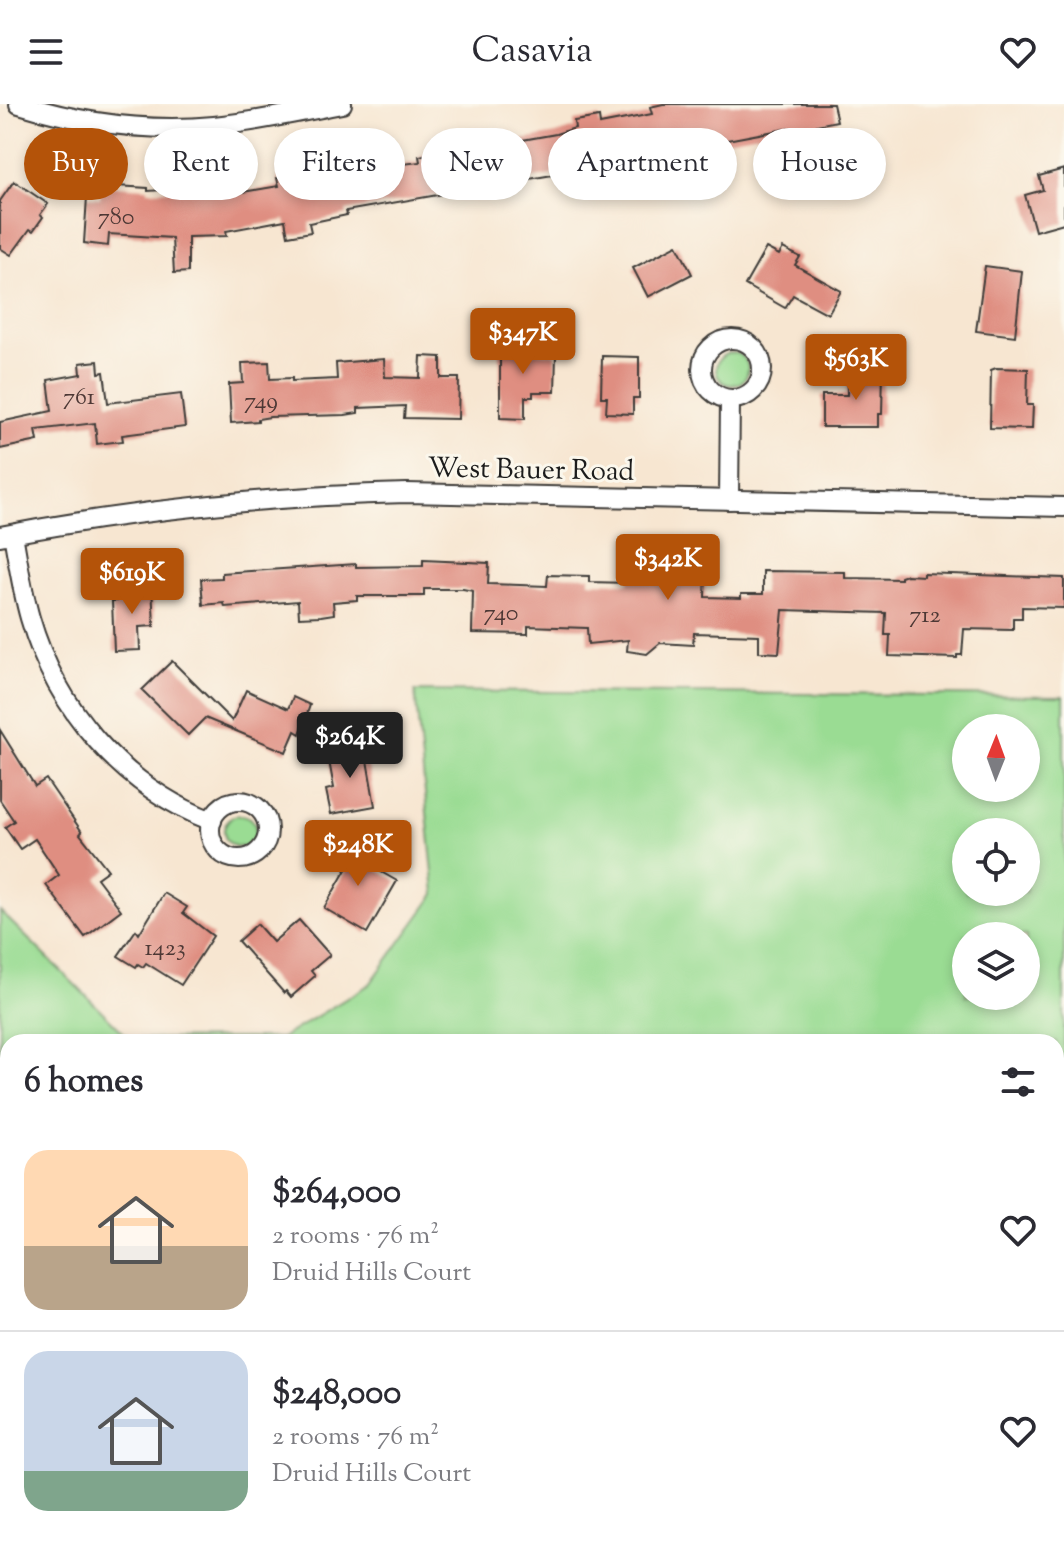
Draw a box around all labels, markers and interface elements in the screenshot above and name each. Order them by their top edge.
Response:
text: Casavia [472,26,593,78]
icon: menu [24,30,68,74]
icon: heart [996,30,1040,74]
chip: Buy [24,128,128,200]
chip: Rent [144,128,258,200]
chip: Filters [274,128,405,200]
chip: New [421,128,532,200]
chip: Apartment [548,128,737,200]
chip: House [753,128,886,200]
house number: 780 [98,201,134,235]
pin: $347K [467,308,579,376]
text: $347K [488,315,558,352]
pin: $563K [800,334,912,402]
text: $563K [823,341,889,378]
house number: 761 [63,381,95,415]
house number: 749 [244,385,278,419]
street label: West Bauer Road [427,449,635,493]
pin: $342K [612,534,724,602]
text: $342K [634,541,702,578]
pin: $619K [76,548,188,616]
text: $619K [99,555,165,592]
house number: 740 [484,597,518,631]
house number: 712 [909,599,941,633]
pin: $264K [294,712,406,780]
north arrow [952,714,1040,802]
map controls [952,714,1040,1010]
text: $264K [315,719,385,756]
button: locate [952,818,1040,906]
pin: $248K [302,820,414,888]
text: $248K [323,827,393,864]
button: layers [952,922,1040,1010]
house number: 1423 [144,932,186,966]
text: 6 homes [24,1058,143,1107]
icon: filters [996,1060,1040,1104]
text: $264,000 [272,1169,401,1218]
icon: home [88,1182,184,1278]
icon: heart [996,1208,1040,1252]
text: 2 rooms · 76 m² [272,1218,439,1255]
text: Druid Hills Court [272,1255,471,1292]
text: $248,000 [272,1370,401,1419]
icon: home [88,1383,184,1479]
icon: heart [996,1409,1040,1453]
text: 2 rooms · 76 m² [272,1419,439,1456]
text: Druid Hills Court [272,1456,471,1493]

